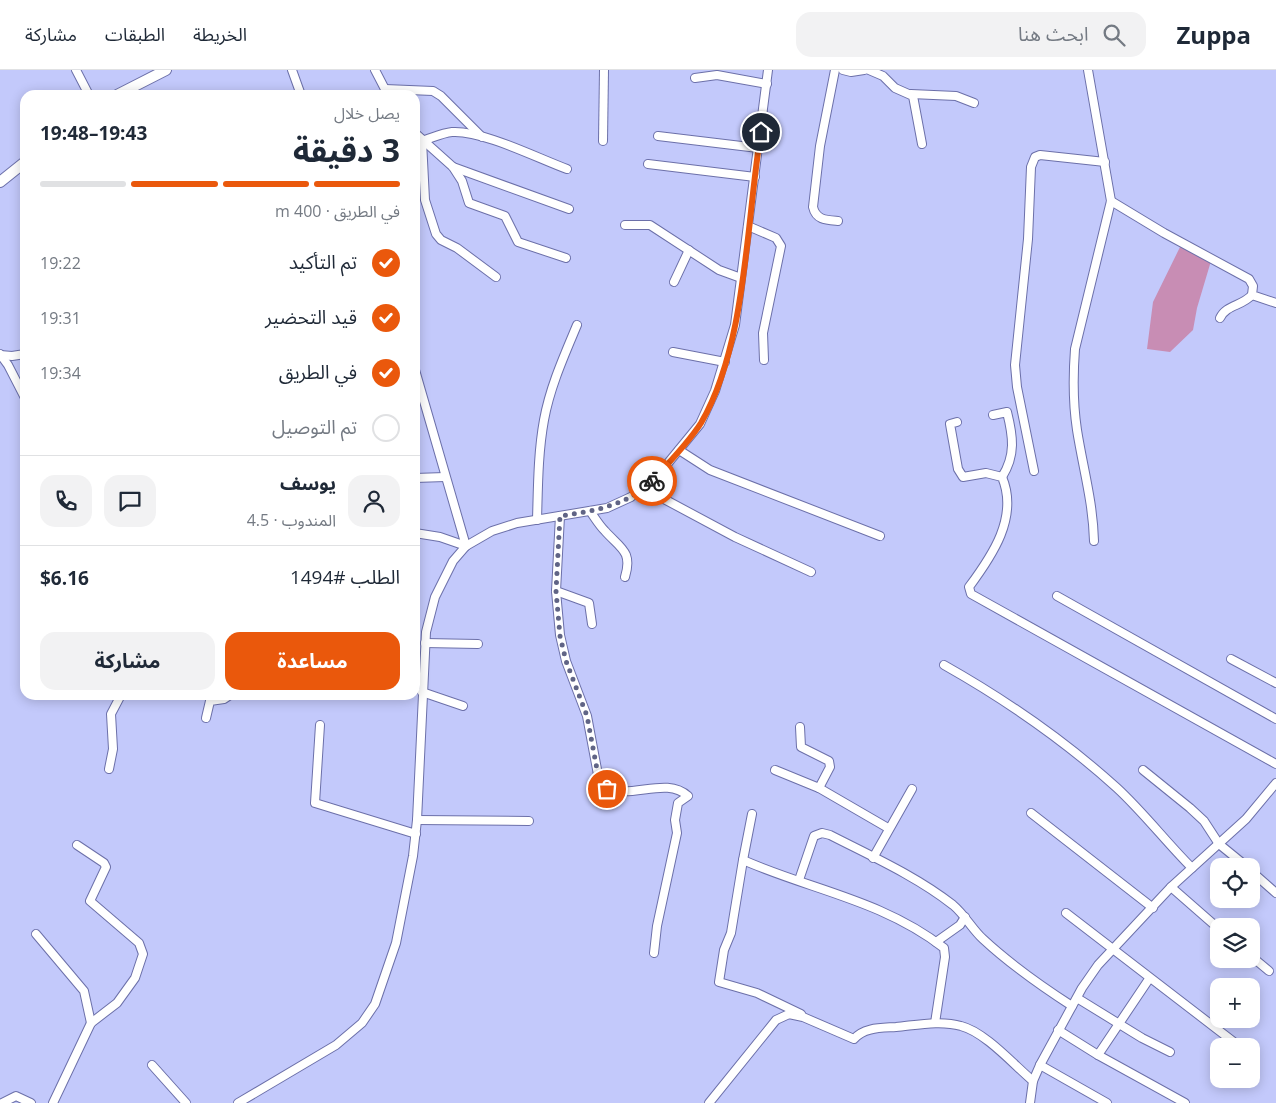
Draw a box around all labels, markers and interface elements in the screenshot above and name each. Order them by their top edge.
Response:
search box [796,12,1146,57]
text: Zuppa [1176,18,1251,51]
text: ابحث هنا [1018,21,1088,47]
icon: search [1100,21,1128,49]
text: مشاركة [25,22,77,46]
text: الطبقات [105,22,165,46]
text: الخريطة [193,22,247,46]
text: يصل خلال [334,102,400,124]
pin [740,111,782,153]
icon: home [747,118,775,146]
text: 19:43–19:48 [40,120,147,146]
text: 3 دقيقة [293,128,400,171]
text: في الطريق · 400 m [275,200,400,222]
text: تم التأكيد [289,249,357,275]
icon: check [372,249,400,277]
text: 19:22 [40,252,81,274]
text: قيد التحضير [265,304,357,330]
icon: check [372,304,400,332]
text: 19:31 [40,307,81,329]
text: في الطريق [279,359,357,385]
icon: check [372,359,400,387]
text: 19:34 [40,362,81,384]
text: تم التوصيل [272,414,357,440]
courier [627,456,677,506]
icon: bike [638,467,666,495]
text: يوسف [280,470,336,496]
button: phone [40,475,92,527]
button: chat [104,475,156,527]
button: person [348,475,400,527]
text: المندوب · 4.5 [247,509,336,531]
text: الطلب #1494 [290,564,400,590]
text: $6.16 [40,565,89,591]
button: مشاركة [40,632,215,690]
button: مساعدة [225,632,400,690]
pin [586,768,628,810]
icon: bag [593,775,621,803]
map controls [1210,858,1260,1088]
button: locate [1210,858,1260,908]
button: layers [1210,918,1260,968]
button: + [1210,978,1260,1028]
button: − [1210,1038,1260,1088]

